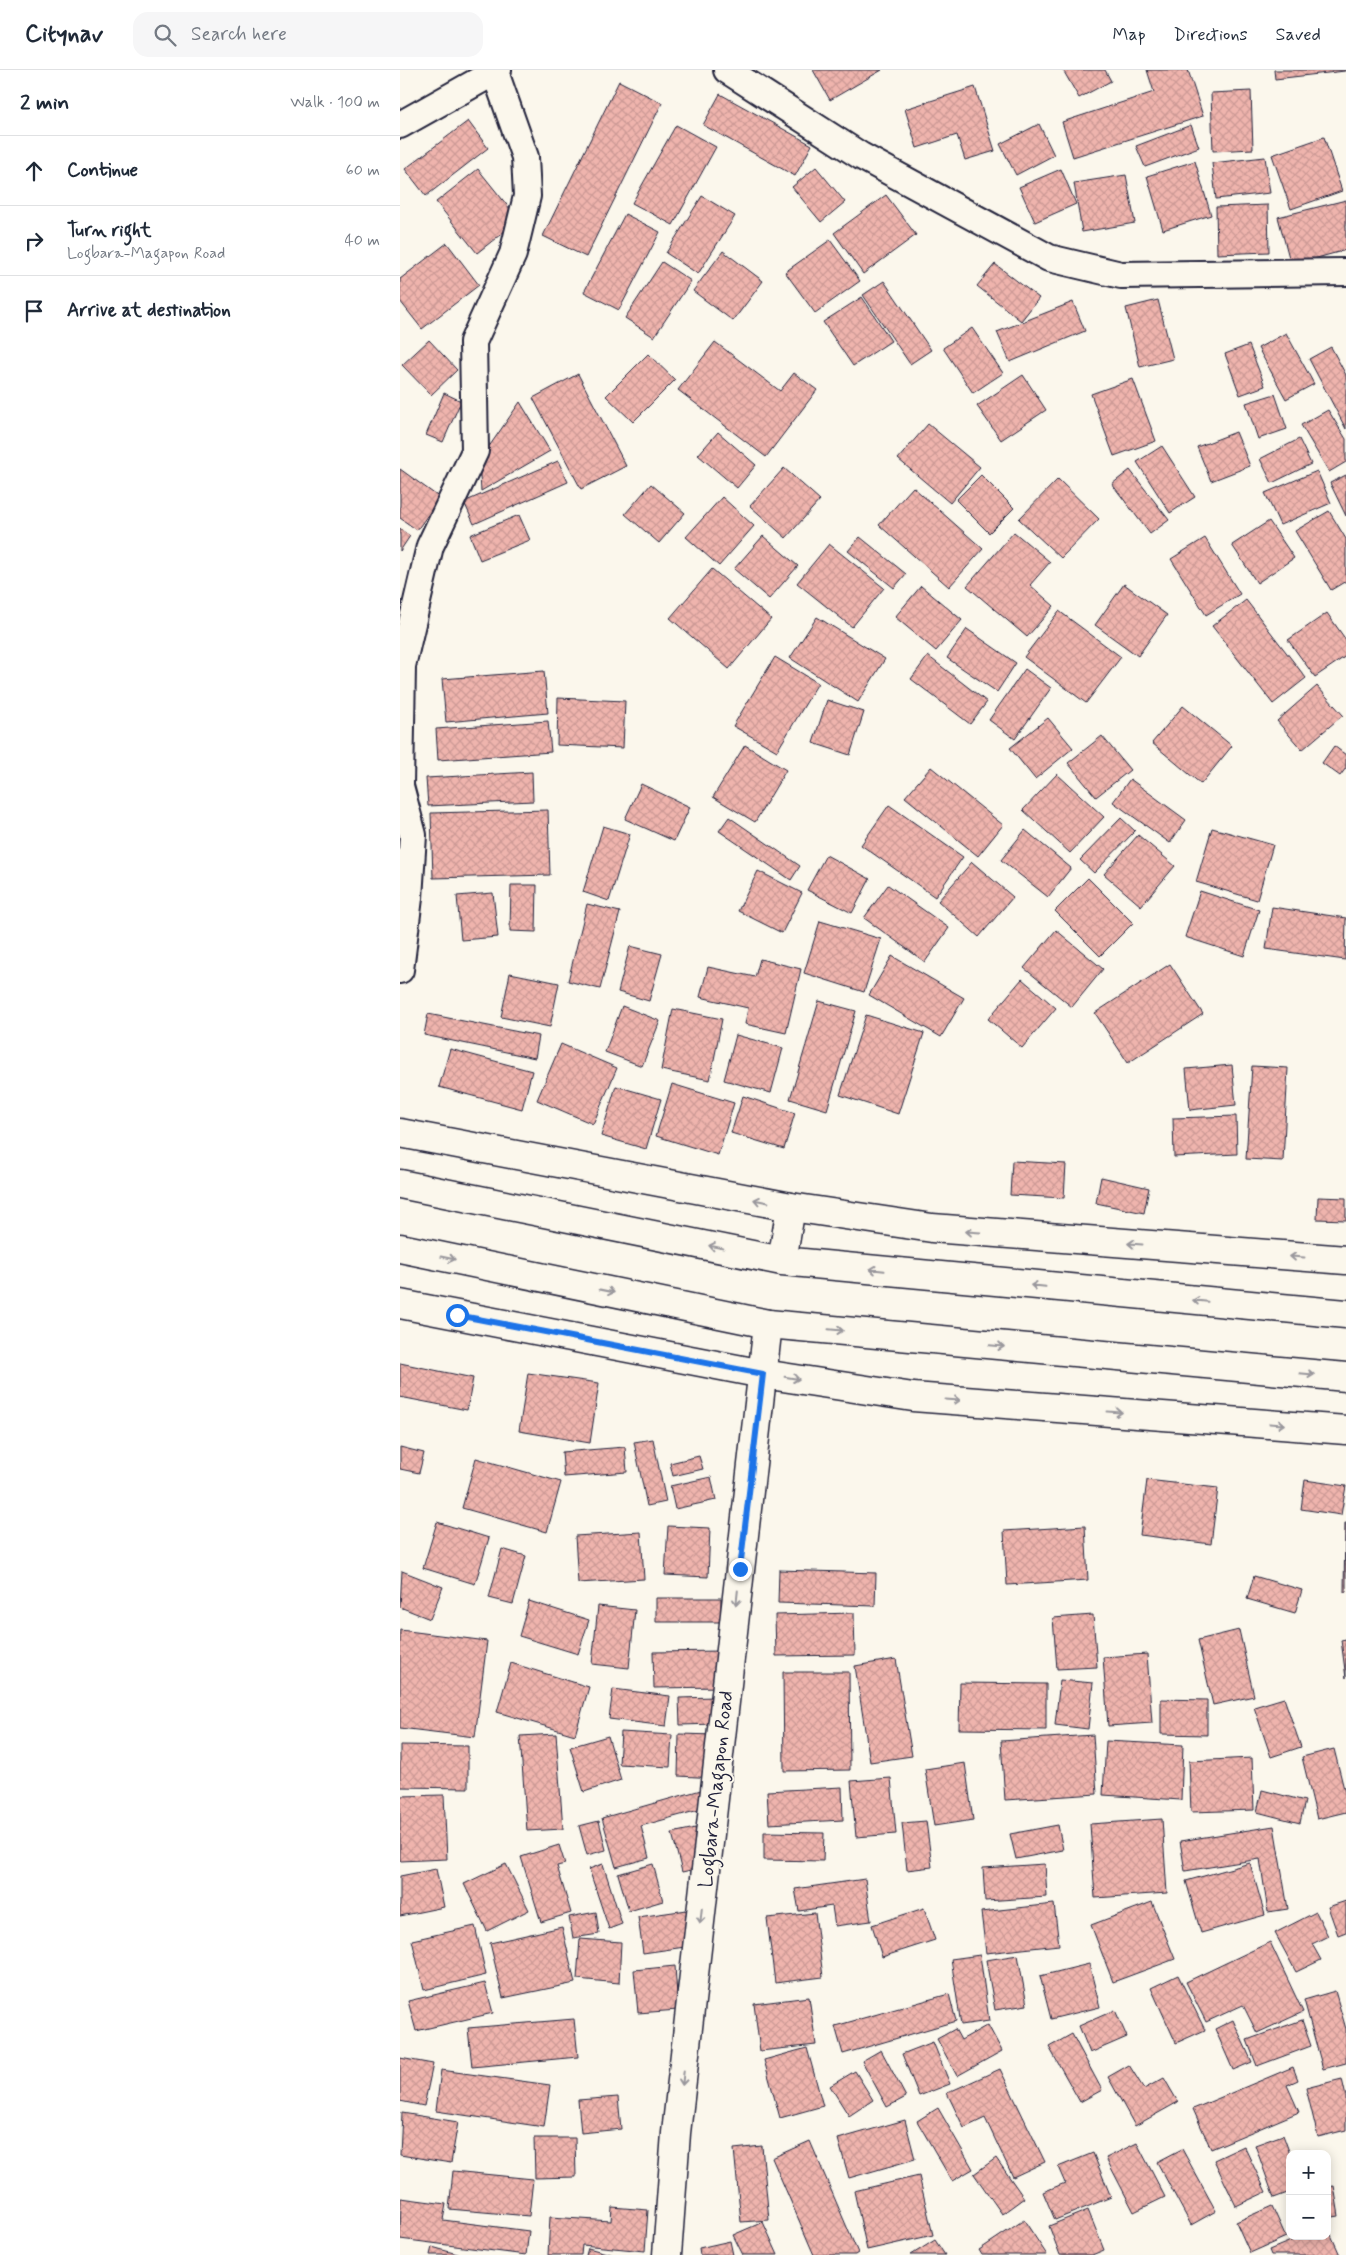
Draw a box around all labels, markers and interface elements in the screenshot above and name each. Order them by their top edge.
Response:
search box [133,12,483,57]
text: Citynav [25,19,103,50]
icon: search [151,21,179,49]
text: Search here [191,22,287,47]
text: Map [1113,23,1146,47]
text: Directions [1174,23,1248,47]
text: Saved [1276,23,1321,47]
text: 2 min [20,89,69,117]
text: Walk · 100 m [290,92,380,113]
icon: ahead [20,157,48,185]
text: Continue [67,158,138,183]
text: 60 m [346,160,380,181]
text: Turn right [67,218,151,243]
icon: right [20,227,48,255]
text: 40 m [344,230,380,251]
text: Logbara-Magapon Road [67,243,225,264]
icon: arrive [20,297,48,325]
text: Arrive at destination [67,298,231,323]
one-way arrow [753,1196,769,1206]
one-way arrow [966,1227,982,1236]
one-way arrow [1128,1240,1144,1249]
one-way arrow [708,1242,724,1252]
one-way arrow [1290,1252,1306,1261]
one-way arrow [439,1254,455,1263]
one-way arrow [869,1265,885,1275]
one-way arrow [1031,1281,1047,1291]
one-way arrow [598,1286,614,1296]
one-way arrow [1192,1297,1208,1306]
route start [446,1304,469,1327]
one-way arrow [827,1325,843,1335]
one-way arrow [989,1341,1005,1350]
one-way arrow [1299,1369,1315,1379]
one-way arrow [783,1374,799,1384]
one-way arrow [945,1395,961,1404]
one-way arrow [1107,1407,1123,1417]
one-way arrow [1269,1420,1285,1429]
route end [729,1558,752,1581]
one-way arrow [732,1590,742,1606]
street label: Logbara-Magapon Road [693,1689,742,1889]
one-way arrow [696,1908,706,1924]
one-way arrow [678,2070,688,2086]
map controls [1286,2150,1331,2240]
button: + [1286,2150,1331,2195]
button: − [1286,2195,1331,2240]

